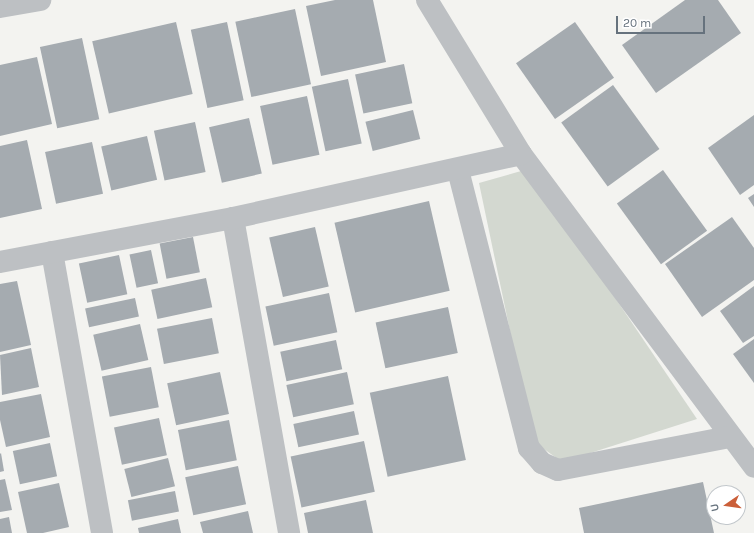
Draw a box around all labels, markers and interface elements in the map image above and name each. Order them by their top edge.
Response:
scale bar [618,8,707,34]
text: 20 m [623,16,651,30]
north arrow [706,485,746,525]
text: U [708,502,722,513]

